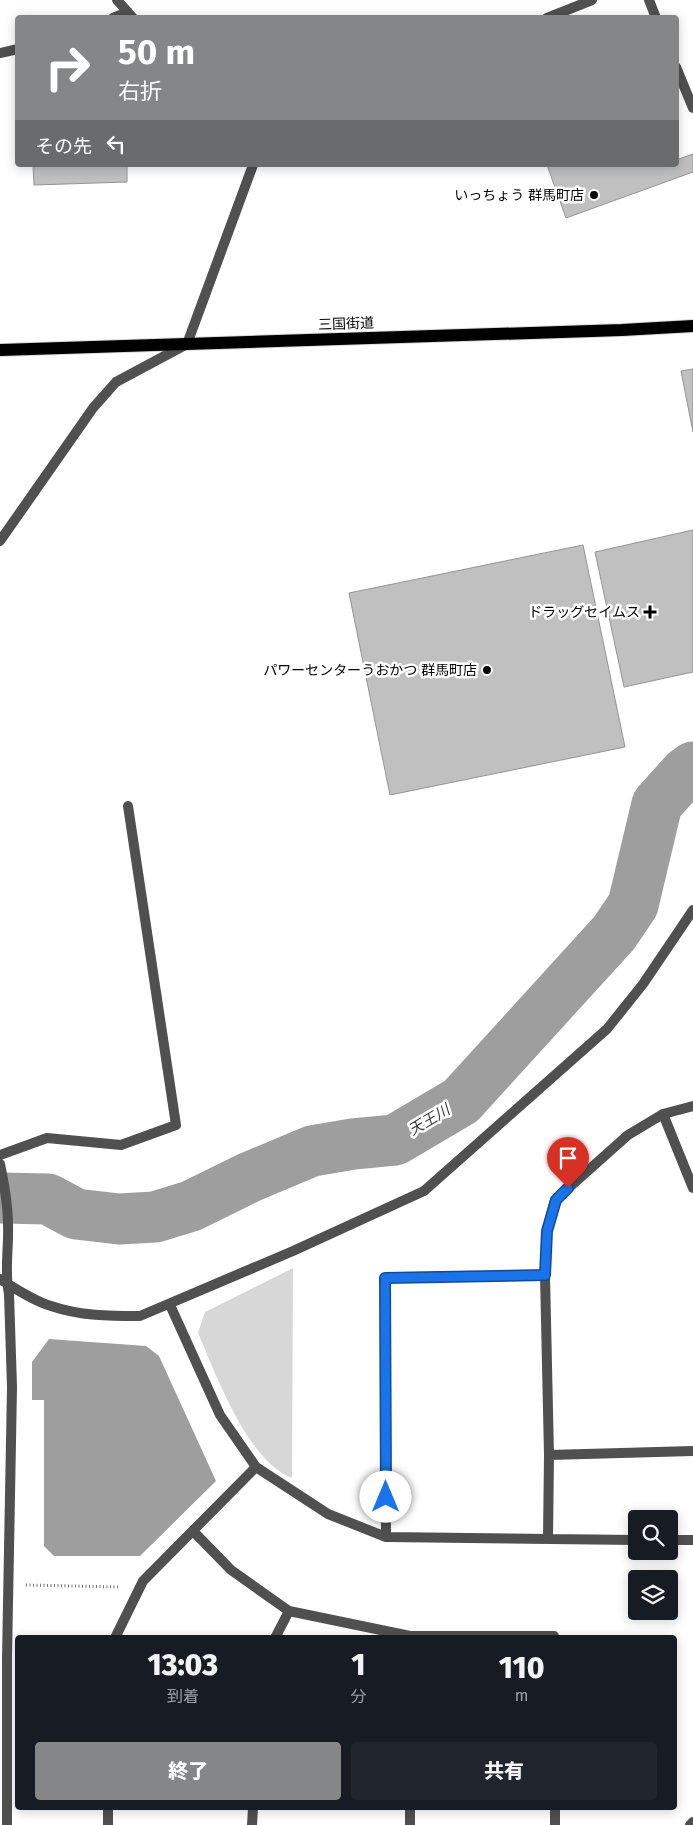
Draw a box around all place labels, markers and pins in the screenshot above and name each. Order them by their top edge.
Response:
place label: いっちょう 群馬町店 [454,187,584,204]
marker: いっちょう 群馬町店 [588,189,600,201]
place label: ドラッグセイムス [528,604,640,621]
marker: ドラッグセイムス [644,606,656,618]
place label: パワーセンターうおかつ 群馬町店 [263,662,477,679]
marker: パワーセンターうおかつ 群馬町店 [481,664,493,676]
pin [547,1137,589,1188]

